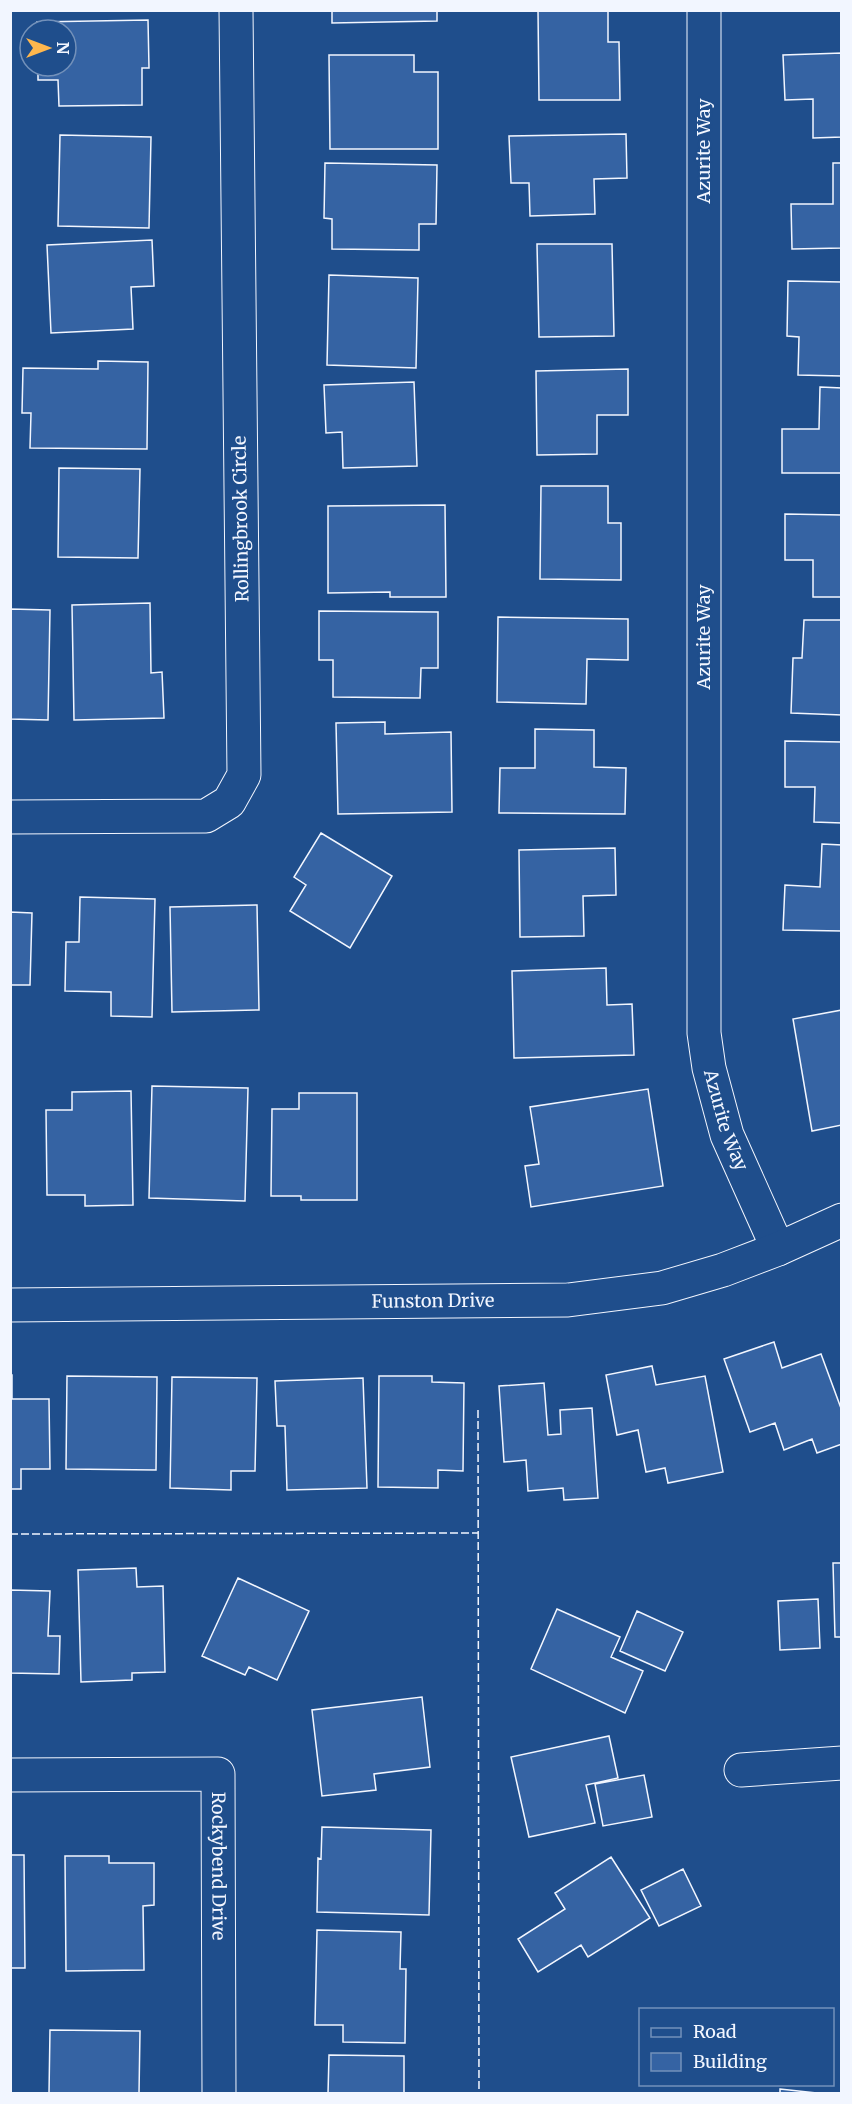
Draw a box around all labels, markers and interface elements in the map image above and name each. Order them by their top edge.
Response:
north arrow [18,18,78,78]
text: N [53,42,73,55]
street label: Azurite Way [692,98,715,205]
street label: Rollingbrook Circle [228,436,253,602]
street label: Azurite Way [692,584,715,691]
street label: Azurite Way [699,1066,754,1174]
street label: Funston Drive [371,1289,495,1313]
street label: Rockybend Drive [207,1792,231,1940]
legend [639,2008,834,2086]
text: Road [693,2020,737,2043]
text: Building [693,2050,767,2073]

